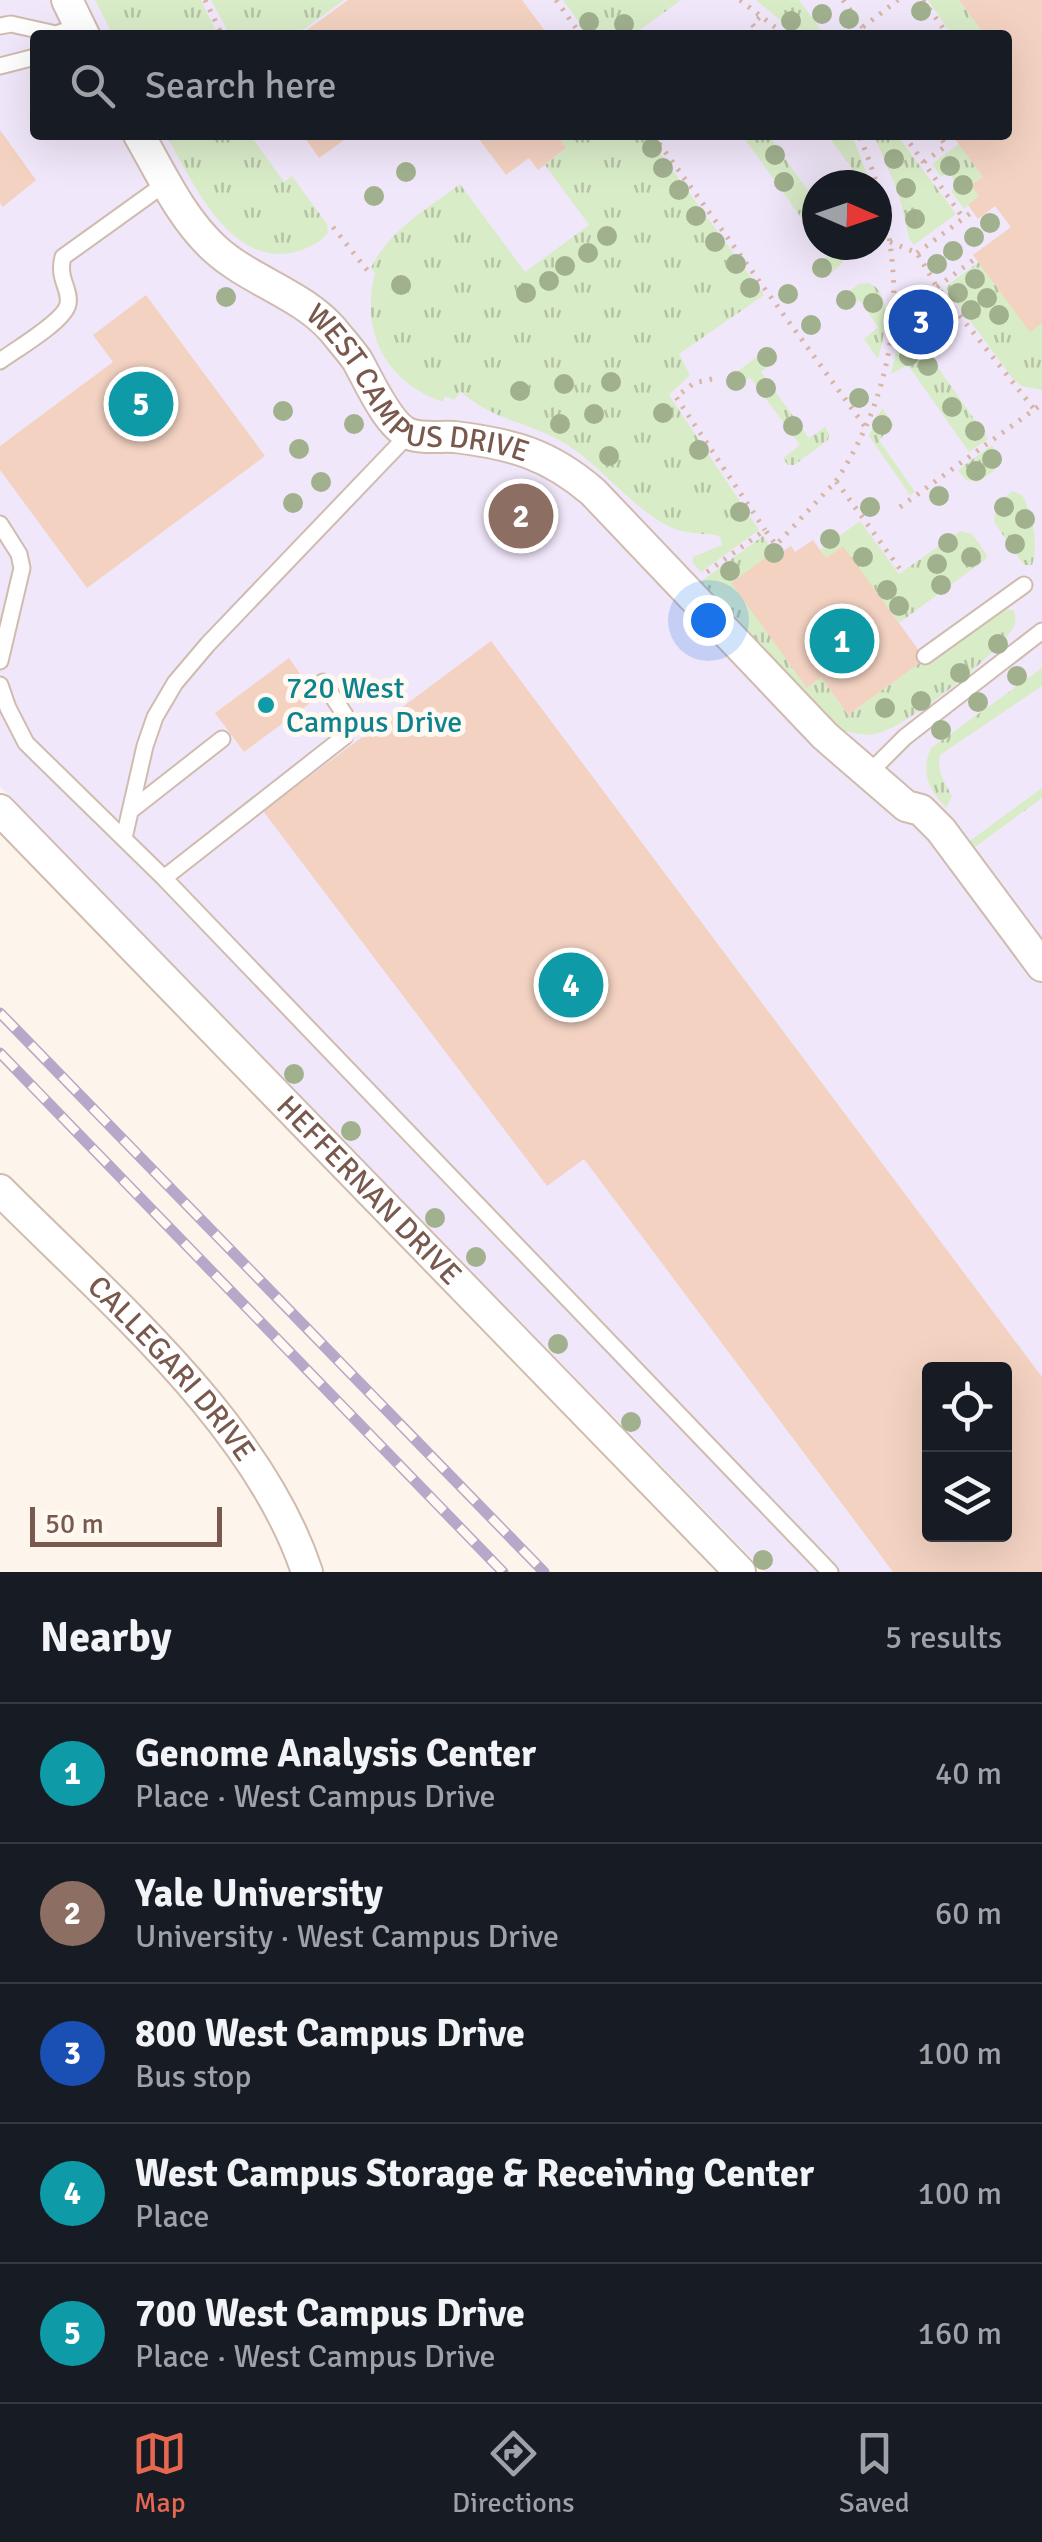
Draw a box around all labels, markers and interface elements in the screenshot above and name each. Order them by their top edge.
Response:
search box [30,30,1012,140]
icon: search [65,58,120,113]
text: Search here [145,62,337,109]
north arrow [802,170,892,260]
pin: 3 [888,284,954,360]
street label: WEST CAMPUS DRIVE [299,296,534,471]
pin: 5 [108,366,174,442]
pin: 2 [488,478,554,554]
your location [683,595,734,646]
pin: 1 [810,604,874,678]
place label: 720 West Campus Drive [286,670,462,741]
marker: 720 West Campus Drive [255,694,277,716]
pin: 4 [538,948,604,1022]
street label: HEFFERNAN DRIVE [269,1088,469,1293]
street label: CALLEGARI DRIVE [80,1268,263,1469]
map controls [922,1362,1012,1542]
button: locate [922,1362,1012,1452]
button: layers [922,1452,1012,1542]
scale bar [30,1502,222,1546]
text: 50 m [45,1507,104,1541]
text: Nearby [40,1612,172,1663]
text: 5 results [885,1618,1002,1657]
text: Genome Analysis Center [135,1730,536,1777]
text: 1 [64,1754,81,1793]
text: 40 m [935,1754,1002,1793]
text: Place · West Campus Drive [135,1777,496,1816]
text: Yale University [135,1870,383,1917]
text: 2 [64,1894,81,1933]
text: 60 m [935,1894,1002,1933]
text: University · West Campus Drive [135,1917,559,1956]
text: 800 West Campus Drive [135,2010,525,2057]
text: 3 [64,2034,81,2073]
text: 100 m [918,2034,1002,2073]
text: Bus stop [135,2057,251,2096]
text: West Campus Storage & Receiving Center [135,2150,814,2197]
text: 4 [64,2174,81,2213]
text: 100 m [918,2174,1002,2213]
text: Place [135,2197,210,2236]
text: 700 West Campus Drive [135,2290,525,2337]
text: 5 [64,2314,81,2353]
text: 160 m [918,2314,1002,2353]
text: Place · West Campus Drive [135,2337,496,2376]
tab: Map [132,2426,187,2520]
tab: Directions [452,2426,574,2520]
tab: Saved [839,2426,910,2520]

